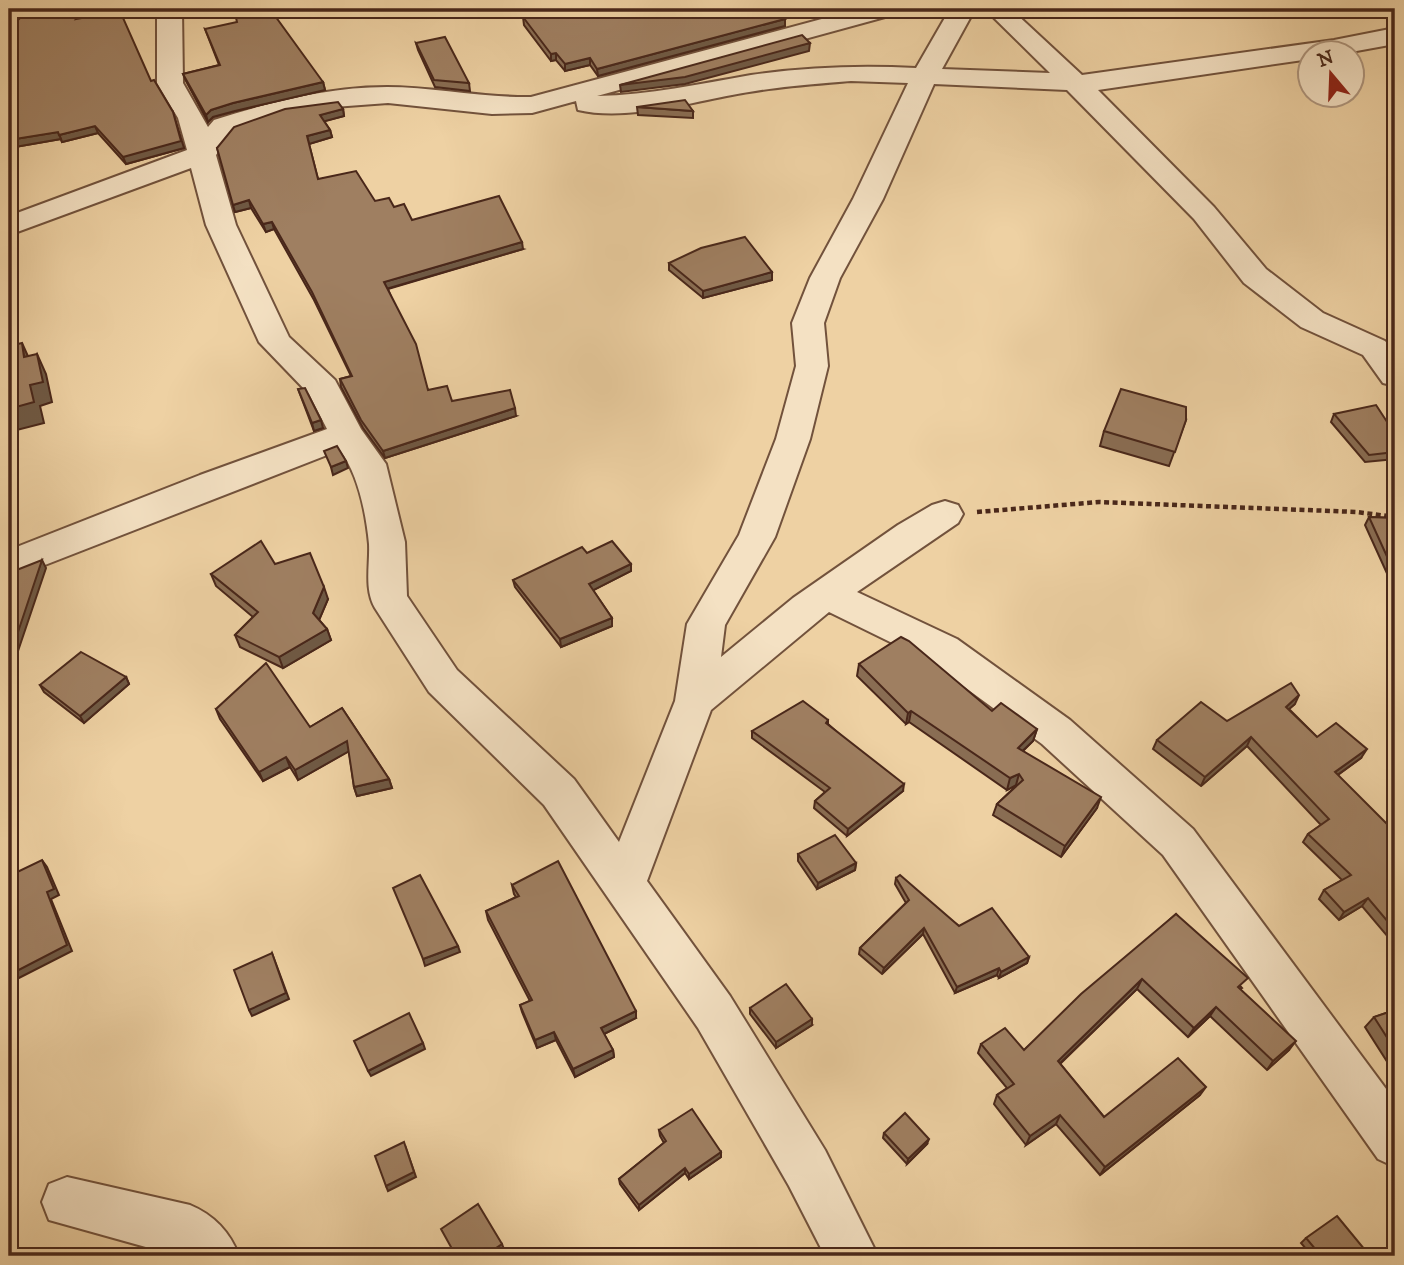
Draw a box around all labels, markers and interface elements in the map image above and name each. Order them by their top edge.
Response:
north arrow [1296,38,1366,108]
text: N [1315,46,1337,73]

